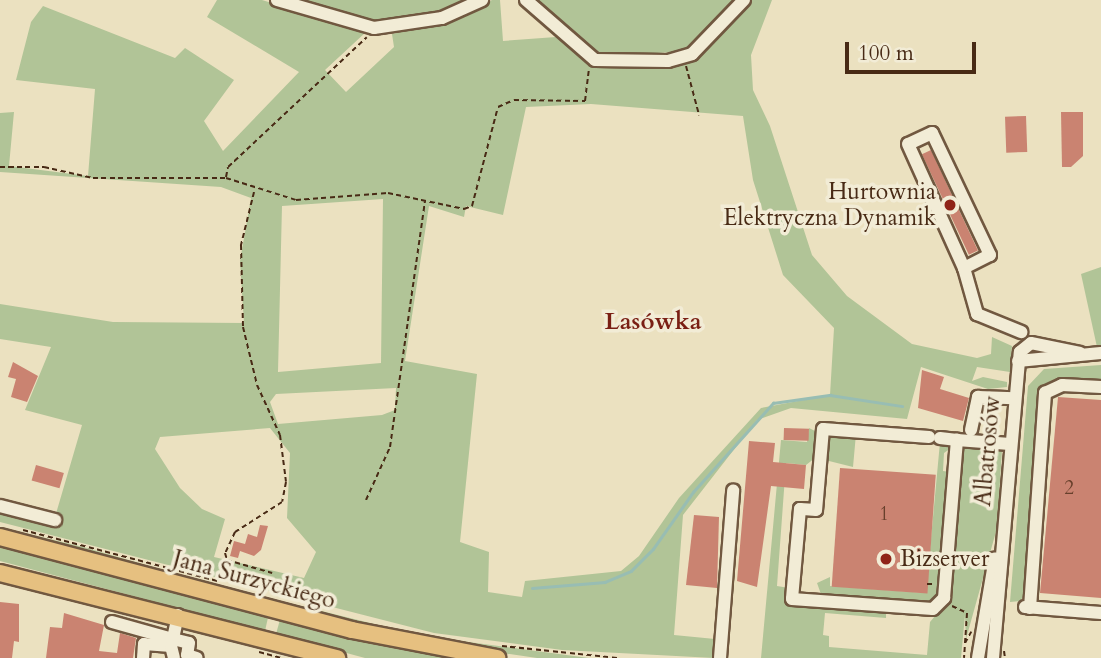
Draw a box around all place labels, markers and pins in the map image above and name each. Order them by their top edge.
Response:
place label: Hurtownia Elektryczna Dynamik [723,178,936,232]
marker: Hurtownia Elektryczna Dynamik [942,197,958,213]
place label: Bizserver [900,545,989,573]
marker: Bizserver [878,551,894,567]

